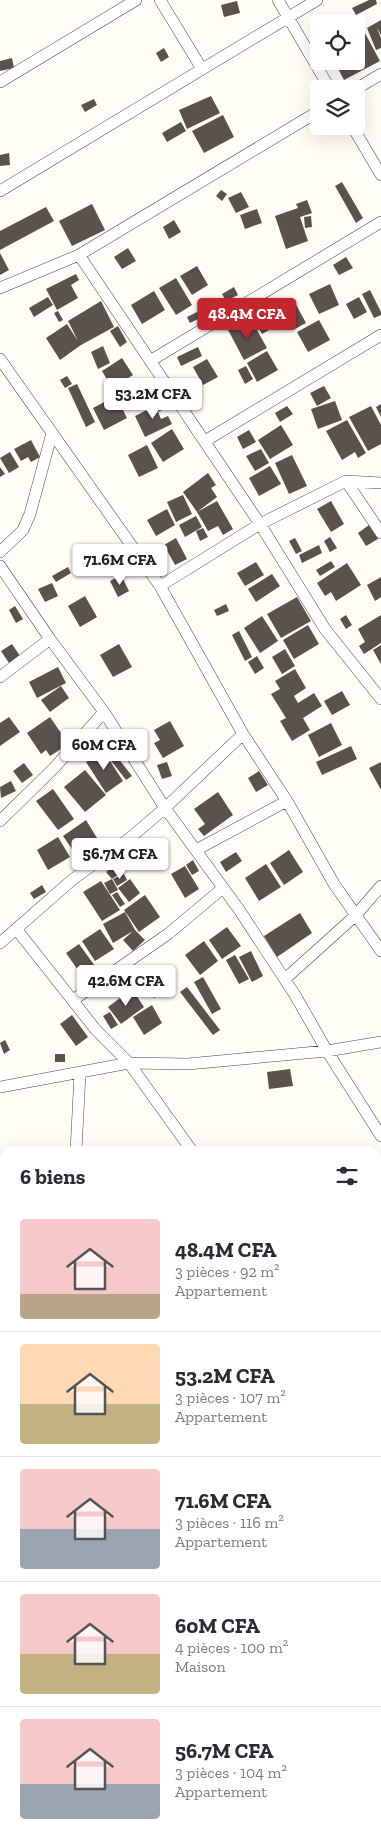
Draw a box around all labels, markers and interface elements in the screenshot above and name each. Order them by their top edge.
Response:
map controls [310,15,365,135]
button: locate [310,15,365,70]
button: layers [310,80,365,135]
pin: 48.4M CFA [190,298,304,340]
text: 48.4M CFA [208,304,286,323]
pin: 53.2M CFA [96,378,210,420]
text: 53.2M CFA [115,384,191,403]
pin: 71.6M CFA [63,544,177,586]
text: 71.6M CFA [83,550,157,569]
pin: 60M CFA [58,728,150,771]
text: 60M CFA [72,735,136,754]
pin: 56.7M CFA [63,838,177,880]
text: 56.7M CFA [83,844,157,863]
pin: 42.6M CFA [69,964,183,1007]
text: 42.6M CFA [88,971,164,990]
icon: filters [333,1162,361,1190]
text: 6 biens [20,1164,85,1189]
text: 48.4M CFA [175,1237,277,1262]
icon: home [60,1239,120,1299]
text: 3 pièces · 92 m² [175,1262,280,1281]
text: Appartement [175,1281,267,1300]
text: 53.2M CFA [175,1363,275,1388]
icon: home [60,1364,120,1424]
text: 3 pièces · 107 m² [175,1388,286,1407]
text: Appartement [175,1407,267,1426]
text: 71.6M CFA [175,1488,271,1513]
icon: home [60,1489,120,1549]
text: 3 pièces · 116 m² [175,1513,284,1532]
text: Appartement [175,1532,267,1551]
text: 60M CFA [175,1613,260,1638]
icon: home [60,1614,120,1674]
text: 4 pièces · 100 m² [175,1638,288,1657]
text: Maison [175,1657,226,1676]
text: 56.7M CFA [175,1738,273,1763]
icon: home [60,1739,120,1799]
text: 3 pièces · 104 m² [175,1763,287,1782]
text: Appartement [175,1782,267,1801]

